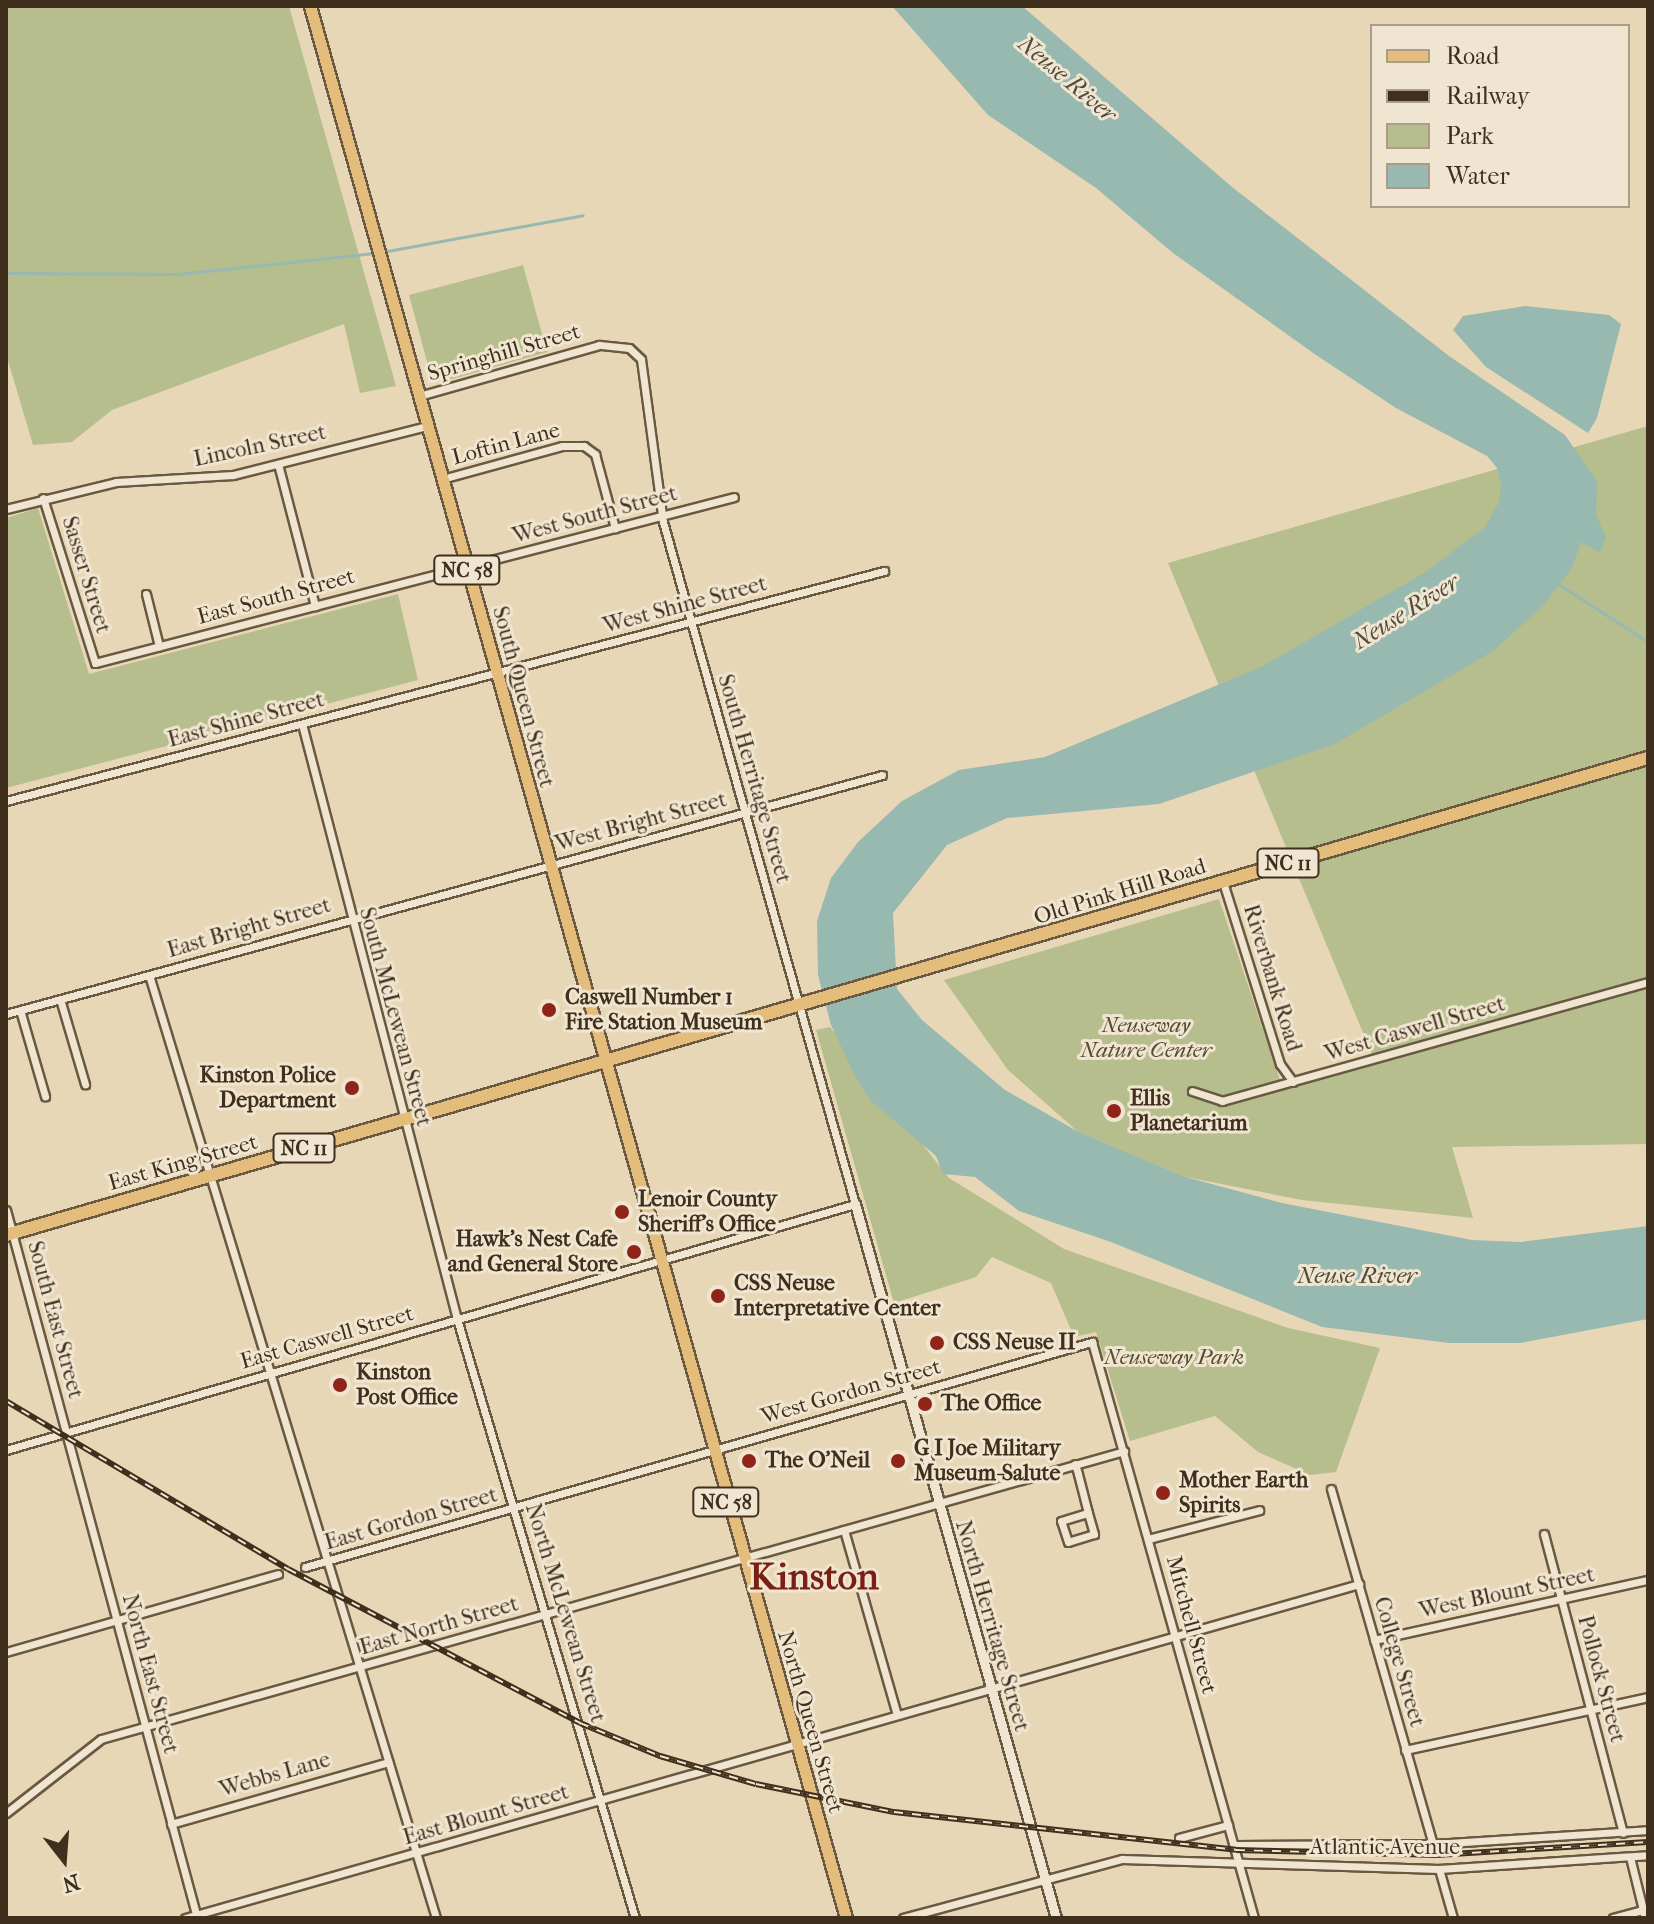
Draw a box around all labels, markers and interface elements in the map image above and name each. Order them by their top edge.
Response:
legend [1370,24,1630,208]
water label: Neuse River [1012,30,1122,128]
text: Road [1446,42,1499,70]
text: Railway [1446,82,1529,110]
text: Park [1446,122,1494,150]
text: Water [1446,162,1510,190]
street label: Springhill Street [425,319,583,387]
street label: Loftin Lane [449,417,563,471]
street label: Lincoln Street [191,419,329,473]
street label: West South Street [510,480,680,550]
street label: Sasser Street [56,513,116,637]
road number: NC 58 [433,554,501,586]
street label: East South Street [194,563,358,631]
water label: Neuse River [1348,568,1464,656]
street label: West Shine Street [600,570,770,640]
street label: South Queen Street [486,604,560,790]
street label: South Herritage Street [712,671,796,887]
street label: East Shine Street [165,686,327,754]
street label: West Bright Street [552,786,730,858]
road number: NC 11 [1256,847,1320,879]
street label: Old Pink Hill Road [1031,853,1209,931]
street label: East Bright Street [164,892,334,964]
street label: Riverbank Road [1237,901,1307,1055]
street label: South McLewean Street [353,905,437,1129]
place label: Caswell Number 1 Fire Station Museum [565,984,762,1036]
street label: West Caswell Street [1322,991,1508,1067]
marker: Caswell Number 1 Fire Station Museum [540,1001,558,1019]
park label: Neuseway Nature Center [1080,1012,1212,1064]
place label: Kinston Police Department [199,1062,336,1114]
marker: Kinston Police Department [343,1079,361,1097]
place label: Ellis Planetarium [1130,1085,1248,1136]
marker: Ellis Planetarium [1105,1102,1123,1120]
street label: East King Street [105,1129,261,1197]
road number: NC 11 [272,1132,336,1164]
place label: Lenoir County Sheriff's Office [638,1186,777,1238]
marker: Lenoir County Sheriff's Office [613,1203,631,1221]
place label: Hawk's Nest Cafe and General Store [448,1226,618,1278]
street label: South East Street [21,1238,89,1402]
marker: Hawk's Nest Cafe and General Store [625,1243,643,1261]
water label: Neuse River [1297,1262,1417,1290]
place label: CSS Neuse Interpretative Center [734,1270,940,1322]
marker: CSS Neuse Interpretative Center [709,1287,727,1305]
street label: East Caswell Street [237,1301,417,1375]
place label: CSS Neuse II [953,1330,1076,1356]
marker: CSS Neuse II [928,1334,946,1352]
park label: Neuseway Park [1104,1345,1244,1371]
street label: West Gordon Street [758,1354,944,1430]
place label: Kinston Post Office [356,1359,458,1410]
marker: Kinston Post Office [331,1376,349,1394]
place label: The Office [941,1391,1041,1417]
marker: The Office [916,1395,934,1413]
place label: G I Joe Military Museum-Salute [914,1435,1060,1486]
place label: The O'Neil [765,1448,870,1474]
marker: The O'Neil [740,1452,758,1470]
marker: G I Joe Military Museum-Salute [889,1452,907,1470]
place label: Mother Earth Spirits [1179,1467,1308,1518]
street label: East Gordon Street [322,1482,500,1556]
marker: Mother Earth Spirits [1154,1484,1172,1502]
road number: NC 58 [692,1486,760,1518]
street label: North McLewean Street [519,1500,611,1726]
street label: North Herritage Street [949,1517,1035,1735]
street label: Mitchell Street [1160,1553,1222,1697]
district label: Kinston [749,1554,879,1600]
street label: West Blount Street [1417,1562,1597,1624]
street label: North East Street [116,1591,184,1757]
street label: East North Street [357,1591,521,1661]
street label: College Street [1368,1594,1430,1730]
street label: Pollock Street [1571,1612,1631,1746]
street label: North Queen Street [771,1628,849,1816]
street label: Webbs Lane [217,1747,333,1803]
street label: East Blount Street [400,1779,572,1851]
north arrow [24,1820,104,1900]
street label: Atlantic Avenue [1310,1835,1460,1861]
text: N [59,1868,83,1898]

